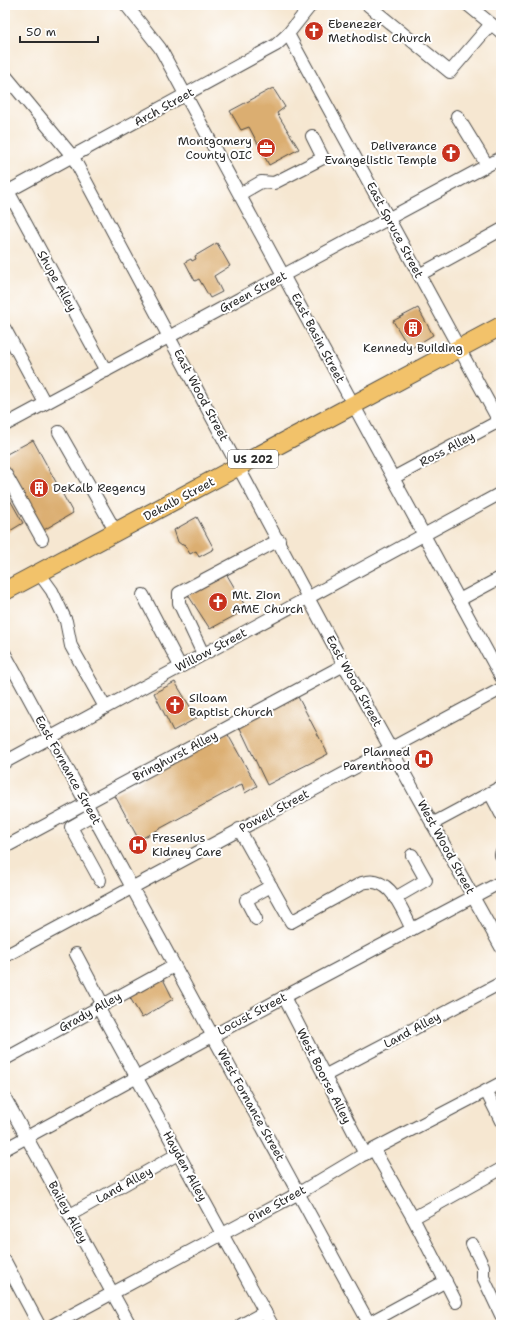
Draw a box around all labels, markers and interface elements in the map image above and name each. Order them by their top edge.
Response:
place label: Ebenezer Methodist Church [328,16,431,46]
scale bar [20,18,98,44]
church icon: Ebenezer Methodist Church [303,20,325,42]
text: 50 m [26,24,56,40]
street label: Arch Street [131,84,197,130]
place label: Montgomery County OIC [178,133,252,163]
office icon: Montgomery County OIC [255,137,277,159]
place label: Deliverance Evangelistic Temple [325,138,437,168]
church icon: Deliverance Evangelistic Temple [440,142,462,164]
street label: East Spruce Street [363,179,427,281]
street label: Shupe Alley [34,247,80,315]
street label: Green Street [217,268,289,316]
street label: East Basin Street [288,290,348,386]
building icon: Kennedy Building [402,317,424,339]
place label: Kennedy Building [363,340,463,356]
street label: East Wood Street [170,346,232,444]
street label: Ross Alley [417,428,477,470]
road number: US 202 [228,450,278,468]
street label: Dekalb Street [141,473,217,525]
building icon: DeKalb Regency [28,477,50,499]
place label: DeKalb Regency [53,480,146,496]
place label: Mt. Zion AME Church [232,587,303,617]
church icon: Mt. Zion AME Church [207,591,229,613]
street label: Willow Street [172,624,250,676]
street label: East Wood Street [322,632,386,730]
place label: Siloam Baptist Church [189,690,273,720]
church icon: Siloam Baptist Church [164,694,186,716]
street label: East Fornance Street [31,713,105,827]
street label: Bringhurst Alley [130,727,220,785]
place label: Planned Parenthood [343,744,410,774]
hospital icon: Planned Parenthood [413,748,435,770]
street label: Powell Street [236,786,312,836]
street label: West Wood Street [413,797,479,897]
place label: Fresenius Kidney Care [152,830,222,860]
hospital icon: Fresenius Kidney Care [127,834,149,856]
street label: Grady Alley [56,988,124,1036]
street label: Locust Street [215,989,289,1039]
street label: Land Alley [381,1008,443,1052]
street label: West Boorse Alley [293,1025,355,1127]
street label: West Fornance Street [214,1046,288,1164]
street label: Hayden Alley [159,1128,211,1204]
street label: Land Alley [93,1163,155,1207]
street label: Bailey Alley [44,1178,92,1246]
street label: Pine Street [245,1182,309,1226]

